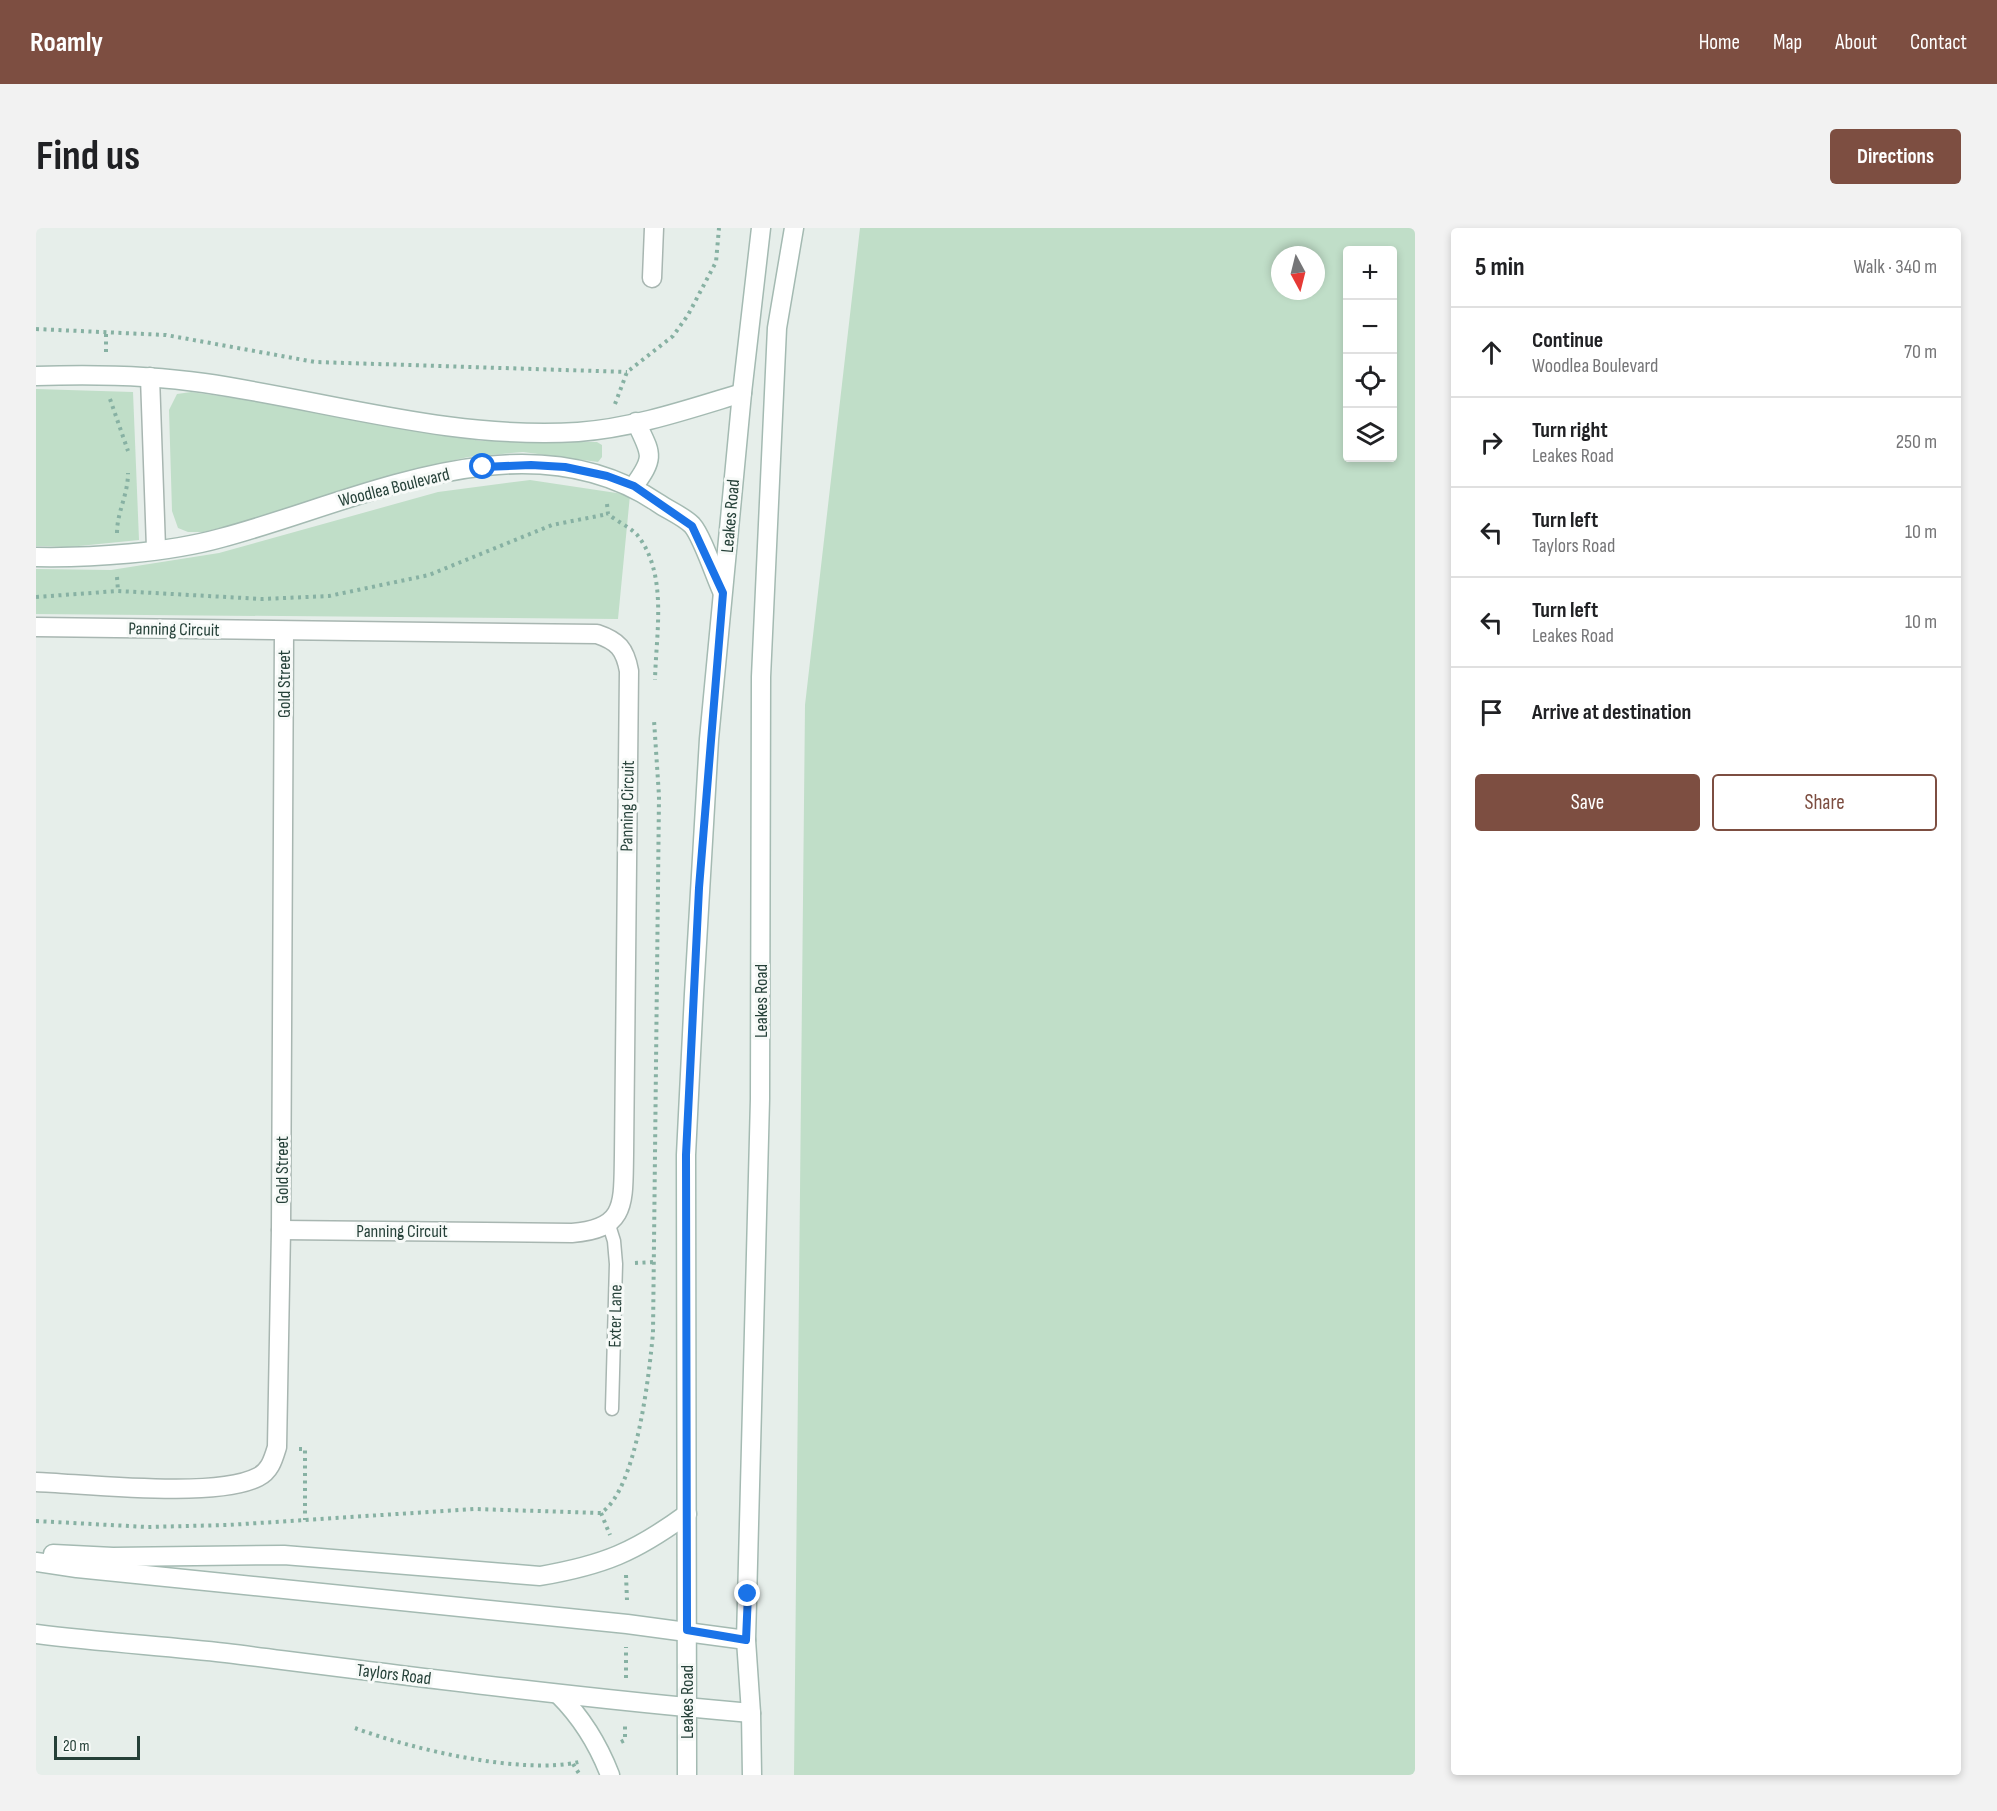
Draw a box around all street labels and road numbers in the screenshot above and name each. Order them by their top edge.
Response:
street label: Woodlea Boulevard [336,464,452,511]
street label: Leakes Road [717,478,744,554]
street label: Panning Circuit [128,618,220,641]
street label: Gold Street [274,649,295,718]
street label: Panning Circuit [616,760,639,852]
street label: Leakes Road [751,964,772,1038]
street label: Gold Street [272,1135,293,1204]
street label: Panning Circuit [356,1221,448,1242]
street label: Exter Lane [604,1284,627,1348]
street label: Taylors Road [355,1660,432,1689]
street label: Leakes Road [677,1665,698,1739]

